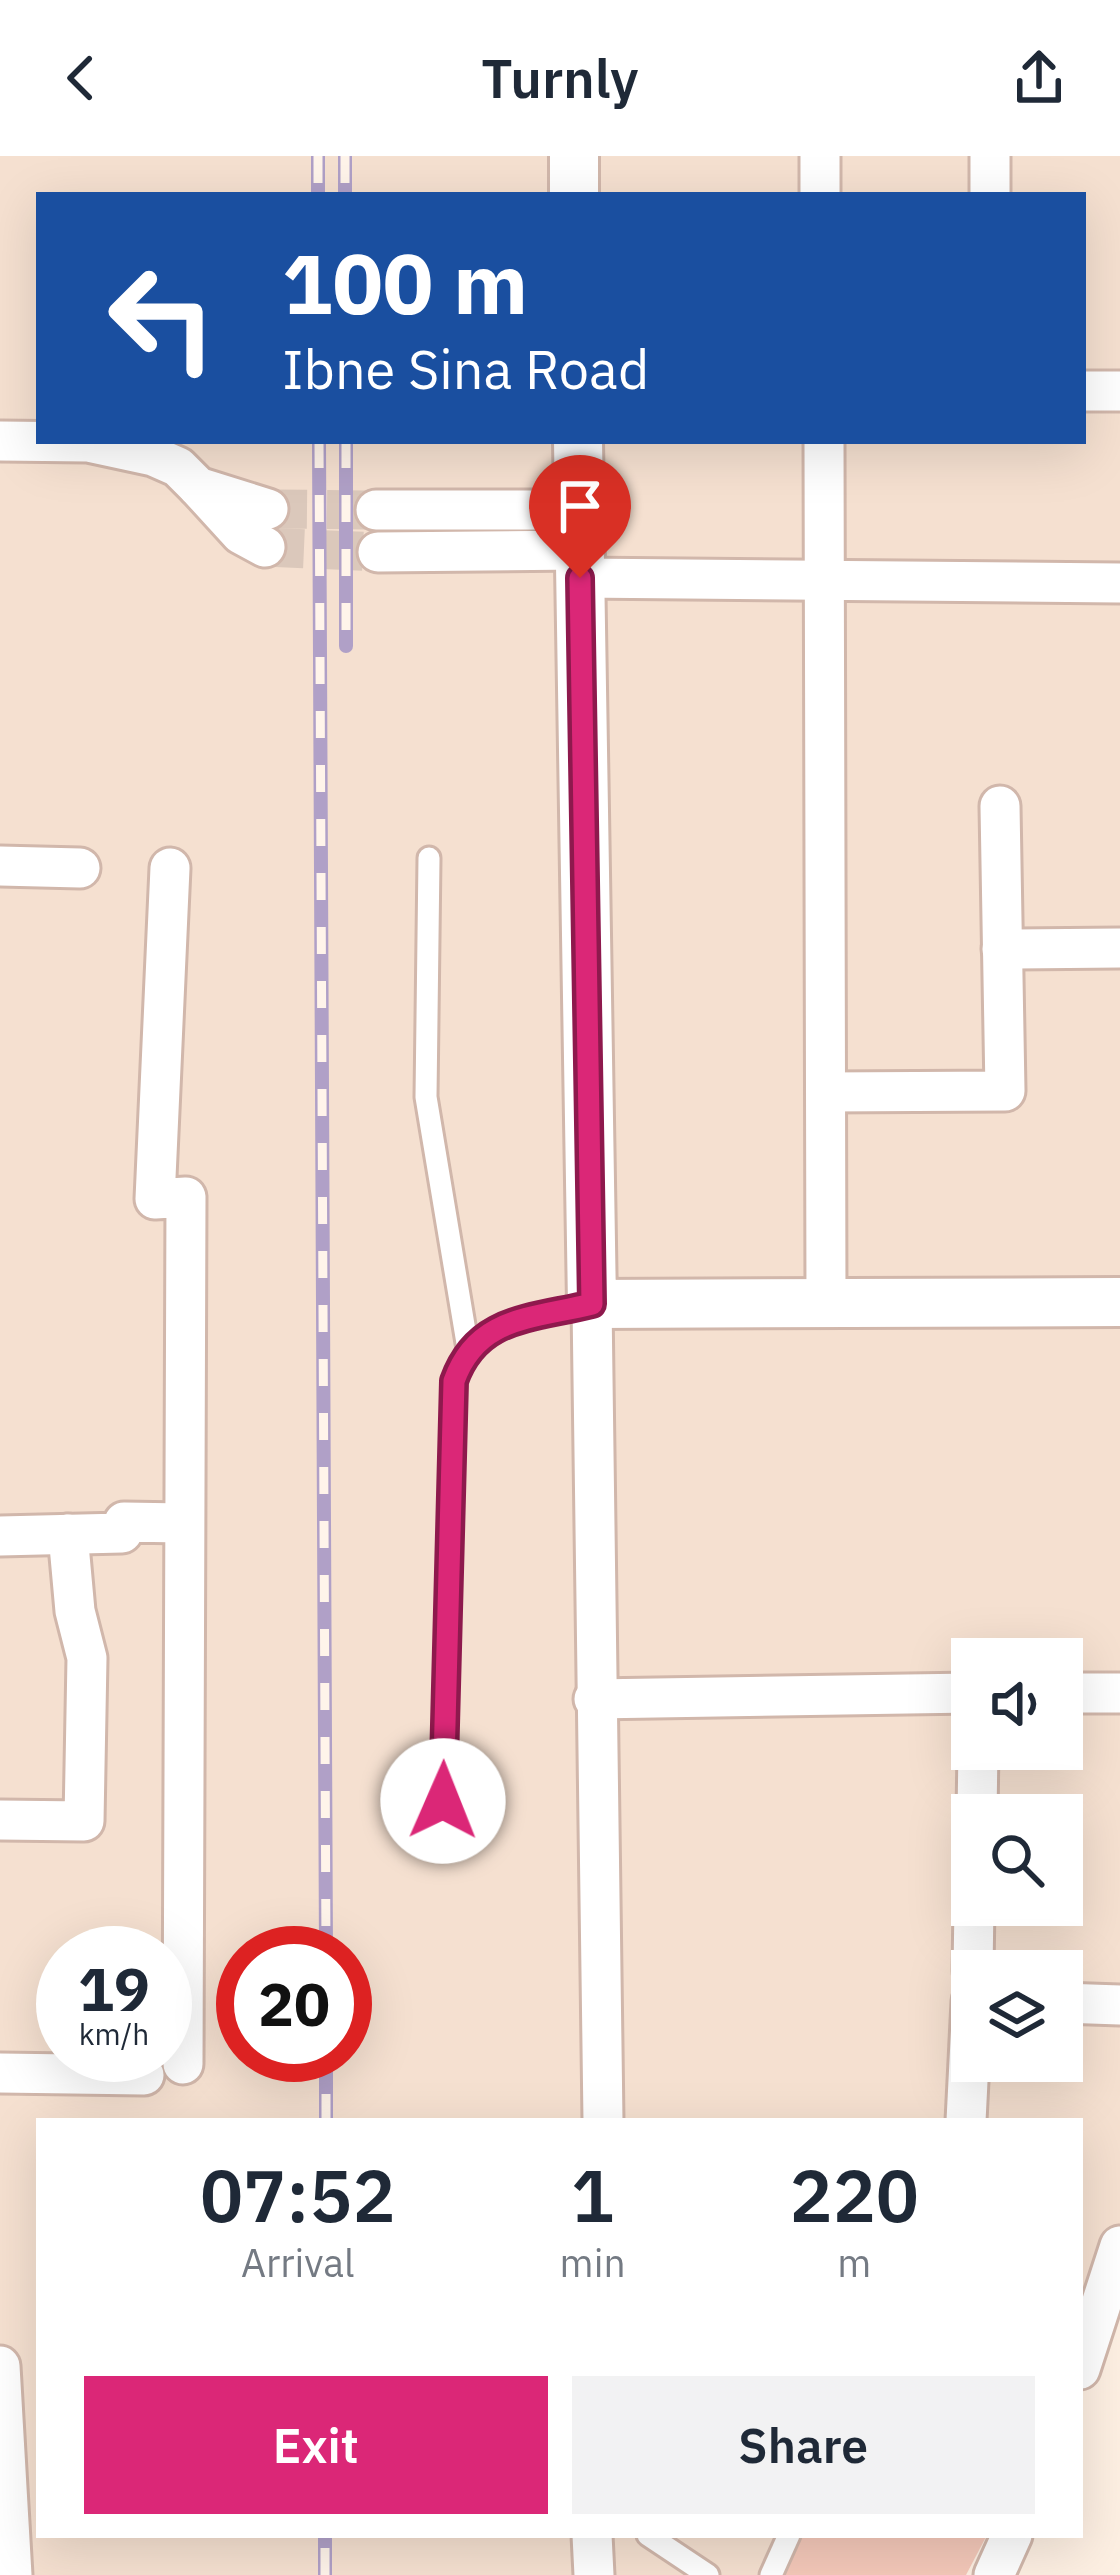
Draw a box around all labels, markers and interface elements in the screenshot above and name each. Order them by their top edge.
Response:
text: Turnly [481,43,639,113]
icon: back [48,45,114,111]
icon: share [1006,45,1072,111]
text: 100 m [282,228,528,337]
icon: left [84,240,240,396]
text: Ibne Sina Road [282,334,649,404]
pin [529,455,631,578]
icon: arrive [547,473,613,539]
map controls [951,1638,1083,2082]
button: sound [951,1638,1083,1770]
position arrow [380,1738,506,1864]
button: search [951,1794,1083,1926]
speed limit sign: 20 [216,1926,372,2082]
text: 19 [78,1949,150,2028]
button: layers [951,1950,1083,2082]
text: km/h [79,2014,149,2053]
text: 07:52 [200,2148,396,2242]
text: 1 [571,2148,614,2242]
text: 220 [789,2148,919,2242]
text: Arrival [241,2237,355,2288]
text: min [560,2237,626,2288]
text: m [837,2237,871,2288]
button: Exit [84,2376,548,2514]
button: Share [572,2376,1035,2514]

